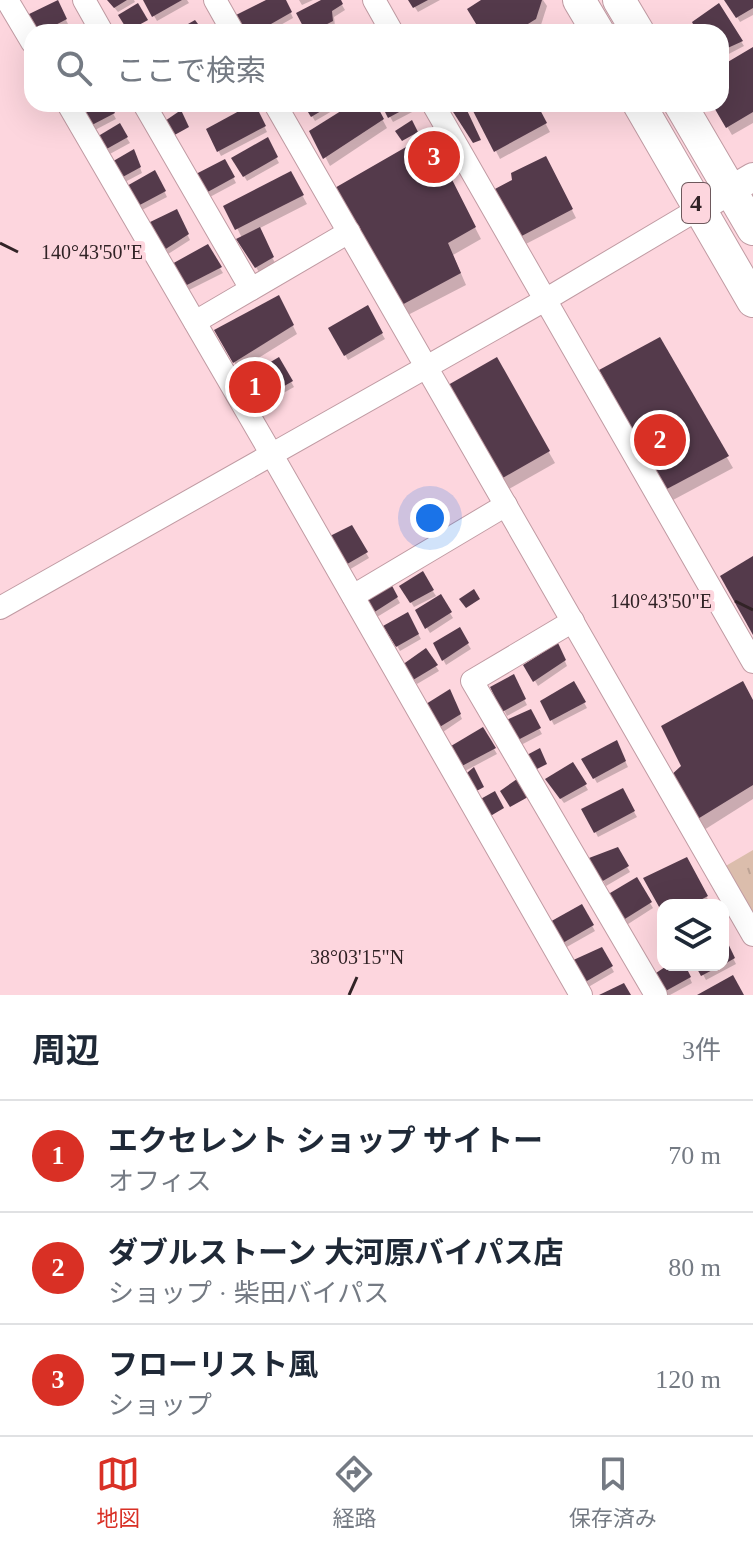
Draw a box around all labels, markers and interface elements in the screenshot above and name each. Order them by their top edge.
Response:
search box [24,24,729,112]
icon: search [52,46,96,90]
text: ここで検索 [116,54,266,87]
pin: 3 [408,127,460,187]
road number: 4 [682,183,710,223]
text: 140°43'50"E [41,241,143,263]
pin: 1 [229,357,281,417]
pin: 2 [634,410,686,470]
your location [410,498,450,538]
text: 140°43'50"E [610,590,712,612]
map controls [657,899,729,971]
button: layers [657,899,729,971]
text: 38°03'15"N [310,946,404,968]
text: 周辺 [32,1032,100,1069]
text: 3件 [682,1036,721,1065]
text: エクセレント ショップ サイトー [108,1124,543,1157]
text: 1 [52,1141,65,1170]
text: 70 m [668,1141,721,1170]
text: オフィス [108,1167,211,1196]
text: ダブルストーン 大河原バイパス店 [108,1236,563,1269]
text: 2 [52,1253,65,1282]
text: 80 m [668,1253,721,1282]
text: ショップ · 柴田バイパス [108,1279,389,1308]
text: フローリスト風 [108,1348,318,1381]
text: 3 [52,1365,65,1394]
text: 120 m [655,1365,721,1394]
text: ショップ [108,1391,212,1420]
tab: 地図 [96,1452,140,1532]
tab: 経路 [332,1452,377,1532]
tab: 保存済み [569,1452,657,1532]

